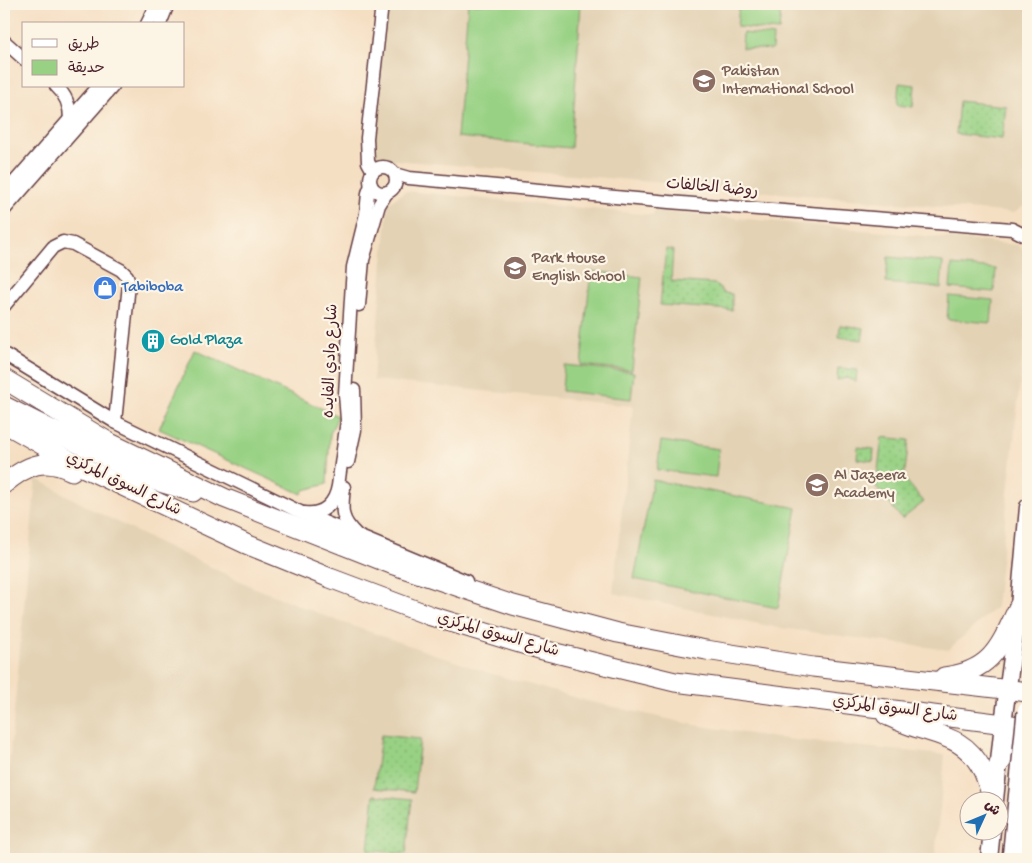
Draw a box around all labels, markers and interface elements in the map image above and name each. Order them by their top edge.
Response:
legend [22,22,185,88]
text: طريق [68,36,100,54]
text: حديقة [68,60,105,78]
place label: Pakistan International School [721,63,854,100]
school or university icon: Pakistan International School [691,68,717,94]
street label: روضة الخالفات [665,175,759,202]
place label: Park House English School [531,250,626,287]
school or university icon: Park House English School [502,255,528,281]
shop icon: Tabiboba [92,275,118,301]
place label: Tabiboba [121,279,184,298]
street label: شارع وادي الفايده [321,303,343,419]
building icon: Gold Plaza [140,328,166,354]
place label: Gold Plaza [170,332,243,351]
street label: شارع السوق المركزي [62,449,184,521]
place label: Al Jazeera Academy [834,467,907,504]
school or university icon: Al Jazeera Academy [804,472,830,498]
street label: شارع السوق المركزي [435,610,561,662]
street label: شارع السوق المركزي [831,693,959,727]
north arrow [960,790,1010,840]
text: ش [980,797,1003,820]

